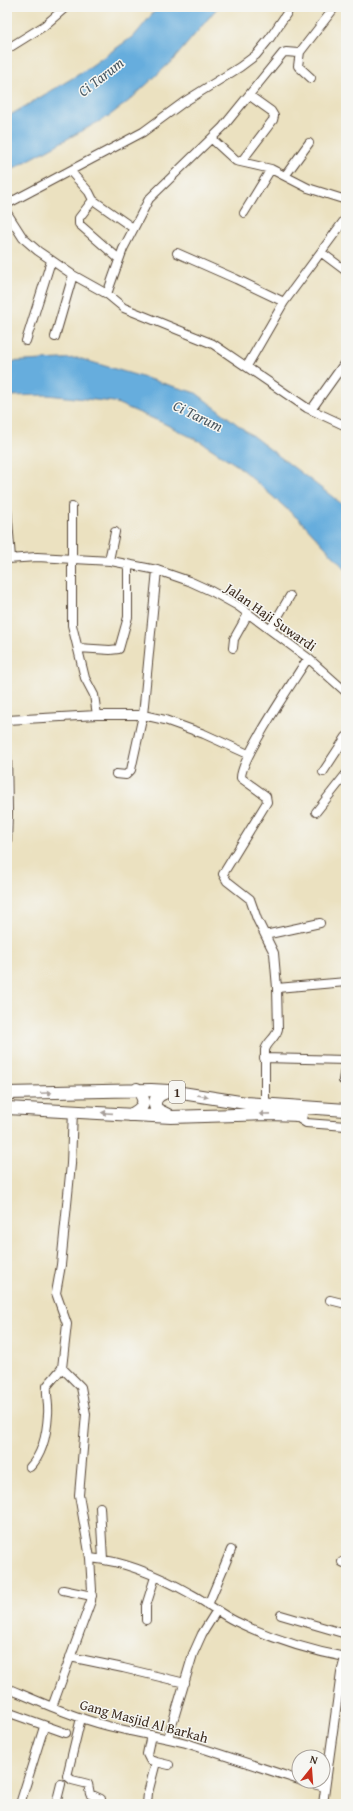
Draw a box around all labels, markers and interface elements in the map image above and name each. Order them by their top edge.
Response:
water label: Ci Tarum [73,52,128,101]
water label: Ci Tarum [170,395,227,437]
street label: Jalan Haji Suwardi [220,577,321,656]
road number: 1 [169,1081,185,1103]
one-way arrow [40,1089,52,1096]
one-way arrow [197,1093,210,1099]
one-way arrow [101,1109,113,1116]
one-way arrow [258,1111,271,1117]
street label: Gang Masjid Al Barkah [78,1694,211,1748]
north arrow [291,1749,331,1789]
text: N [308,1751,320,1768]

